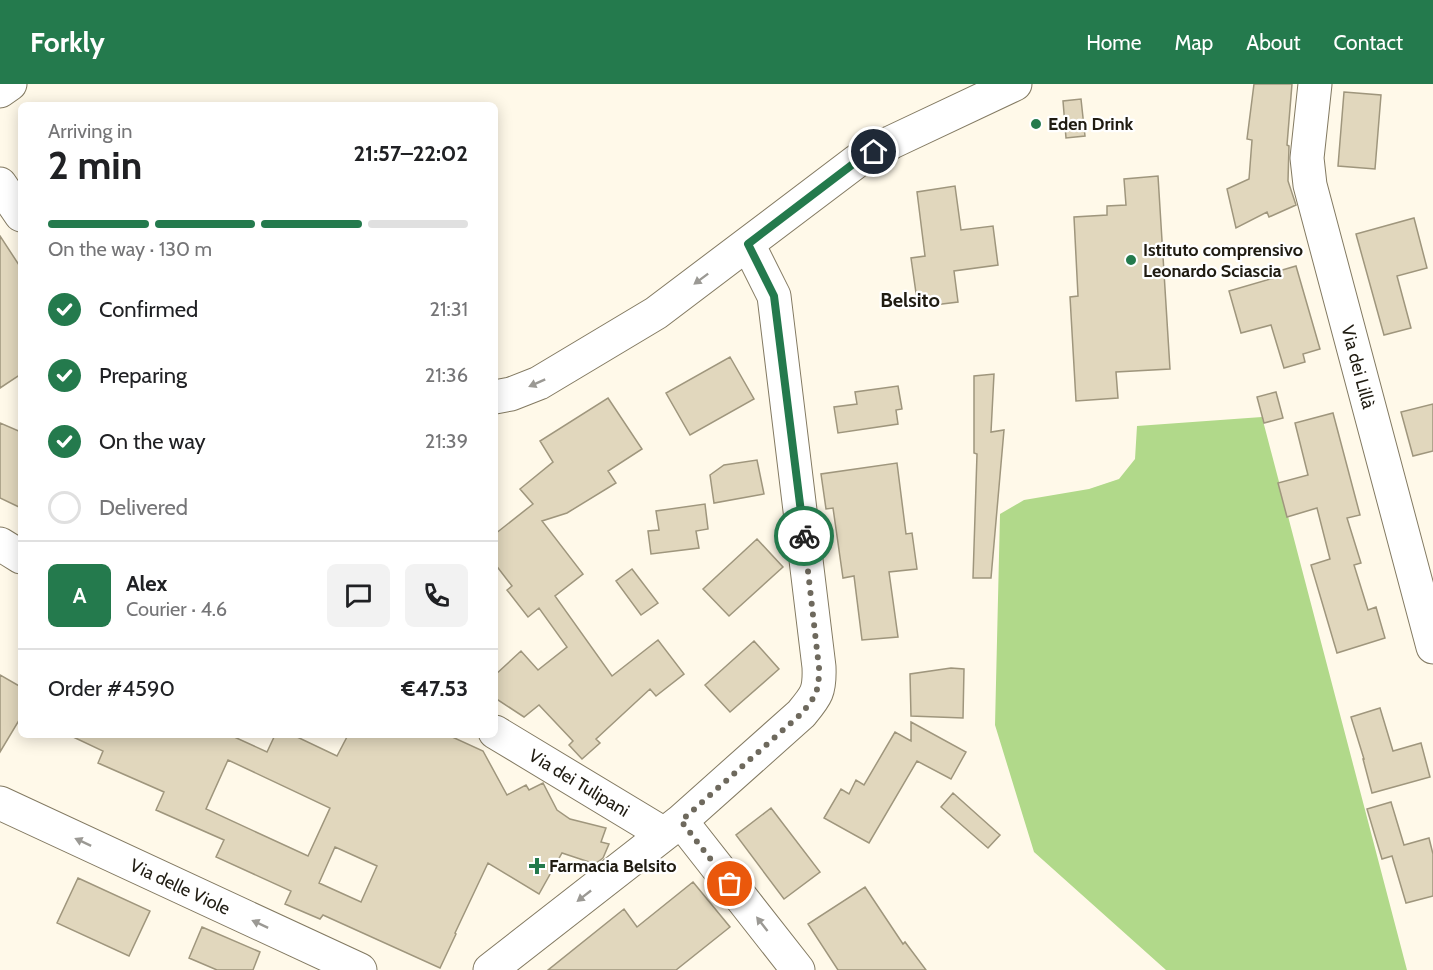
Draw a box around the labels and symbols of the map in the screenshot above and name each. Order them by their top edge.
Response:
place label: Eden Drink [1048,113,1134,135]
marker: Eden Drink [1029,117,1043,131]
pin [848,126,899,177]
place label: Istituto comprensivo Leonardo Sciascia [1143,239,1303,282]
marker: Istituto comprensivo Leonardo Sciascia [1124,253,1138,267]
one-way arrow [694,273,710,285]
district label: Belsito [880,288,940,312]
street label: Via dei Lillà [1336,323,1380,411]
one-way arrow [528,379,545,388]
courier [774,506,834,566]
street label: Via dei Tulipani [525,744,633,822]
one-way arrow [74,836,92,846]
street label: Via delle Viole [126,854,234,920]
place label: Farmacia Belsito [549,855,676,877]
pin [704,858,755,909]
marker: Farmacia Belsito [530,859,544,873]
one-way arrow [577,890,592,902]
one-way arrow [756,916,769,932]
one-way arrow [251,919,268,928]

